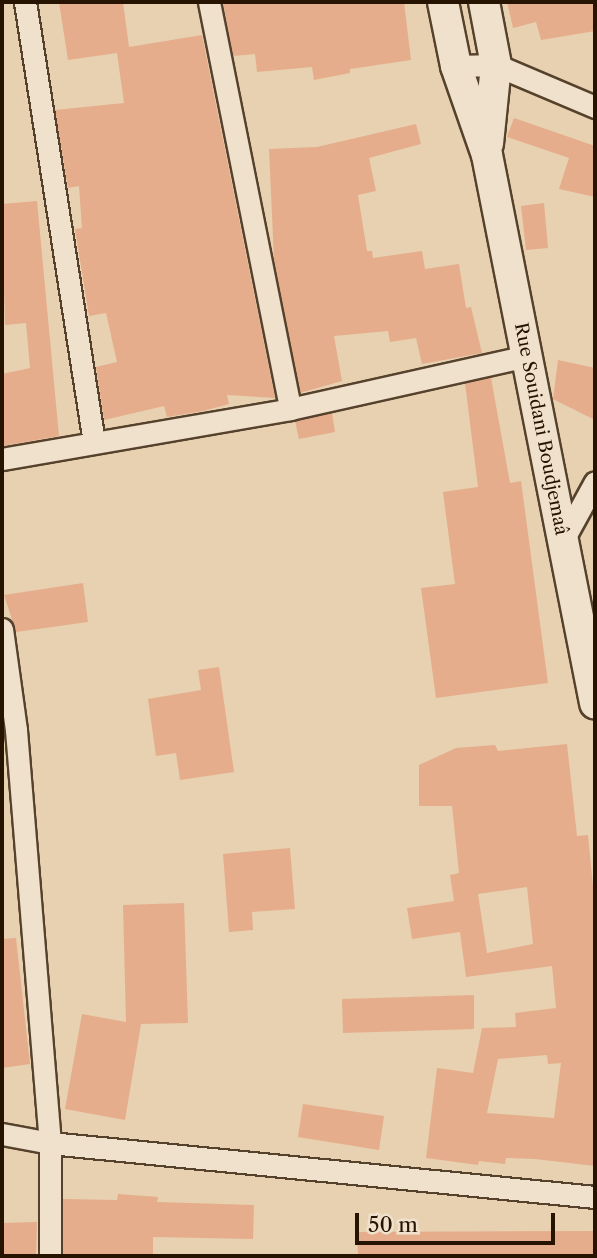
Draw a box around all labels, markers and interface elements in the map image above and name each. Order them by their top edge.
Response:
street label: Rue Souidani Boudjemaâ [510,321,572,537]
scale bar [359,1198,558,1242]
text: 50 m [368,1212,418,1237]

